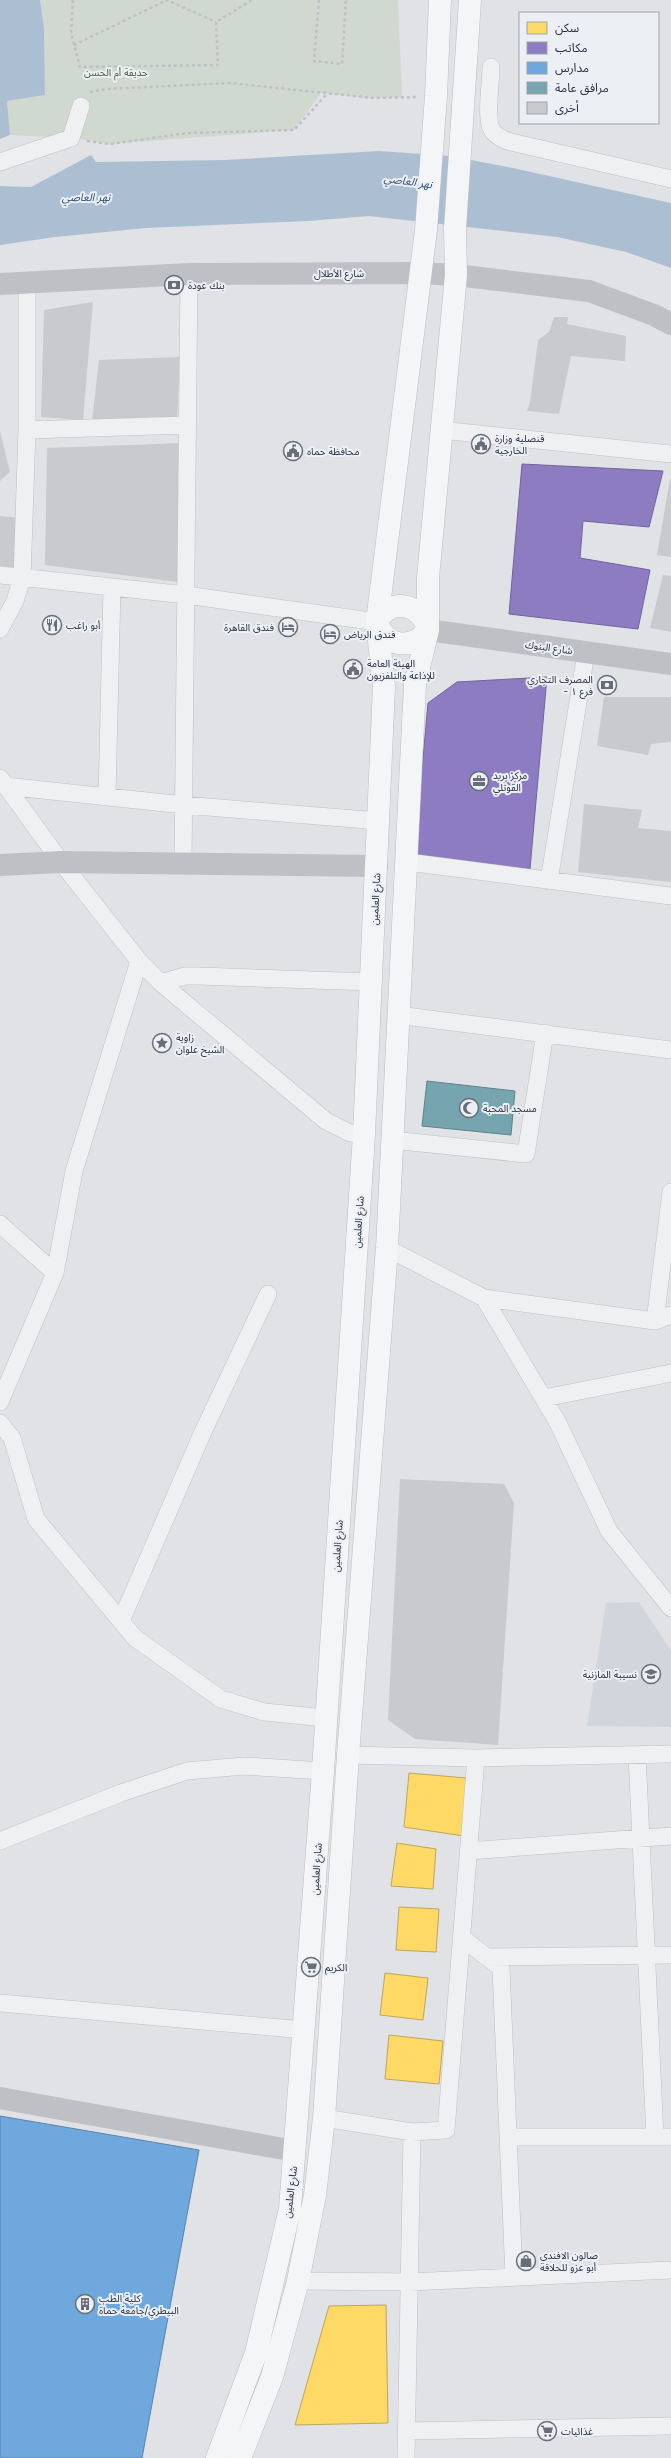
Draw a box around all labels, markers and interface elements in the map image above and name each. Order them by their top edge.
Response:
legend [519,12,659,124]
text: سكن [555,20,579,35]
text: مكاتب [555,40,588,55]
text: مدارس [555,60,589,75]
park label: حديقة أم الحسن [84,66,148,81]
text: مرافق عامة [555,80,609,96]
text: أخرى [555,100,579,115]
water label: نهر العاصي [383,171,435,194]
water label: نهر العاصي [62,190,112,207]
street label: شارع الأطلال [314,267,364,281]
bank icon: بنك عودة [163,274,185,296]
place label: بنك عودة [188,279,225,292]
place label: قنصلية وزارة الخارجية [495,432,545,457]
public building icon: قنصلية وزارة الخارجية [470,433,492,455]
public building icon: محافظة حماه [282,440,304,462]
place label: محافظة حماه [307,445,359,457]
restaurant icon: أبو راغب [41,614,63,636]
hotel icon: فندق القاهرة [277,616,299,638]
place label: أبو راغب [66,619,101,632]
place label: فندق القاهرة [224,621,275,634]
hotel icon: فندق الرياض [319,623,341,645]
place label: فندق الرياض [344,628,396,641]
street label: شارع البنوك [524,638,574,658]
place label: الهيئة العامة للإذاعة والتلفزيون [367,657,435,682]
public building icon: الهيئة العامة للإذاعة والتلفزيون [342,658,364,680]
place label: المصرف التجاري - فرع ١ [527,673,594,699]
bank icon: المصرف التجاري - فرع ١ [596,674,618,696]
place label: مركز بريد القوتلي [493,769,527,795]
office icon: مركز بريد القوتلي [468,770,490,792]
street label: شارع العلمين [368,872,384,926]
place label: زاوية الشيخ علوان [176,1031,225,1057]
place icon: زاوية الشيخ علوان [151,1032,173,1054]
mosque icon: مسجد المحبة [458,1097,480,1119]
place label: مسجد المحبة [483,1102,537,1114]
street label: شارع العلمين [350,1195,368,1249]
street label: شارع العلمين [329,1519,347,1573]
school or university icon: نسيبة المازنية [640,1663,662,1685]
place label: نسيبة المازنية [583,1668,637,1681]
street label: شارع العلمين [308,1842,326,1896]
supermarket icon: الكريم [300,1956,322,1978]
place label: الكريم [325,1961,347,1975]
street label: شارع العلمين [281,2165,301,2219]
place label: صالون الافندي أبو عزو للحلاقة [540,2249,598,2274]
shop icon: صالون الافندي أبو عزو للحلاقة [515,2250,537,2272]
place label: كلية الطب البيطري/جامعة حماة [99,2292,179,2318]
building icon: كلية الطب البيطري/جامعة حماة [74,2293,96,2315]
supermarket icon: غذائيات [536,2420,558,2442]
place label: غذائيات [561,2425,593,2437]

